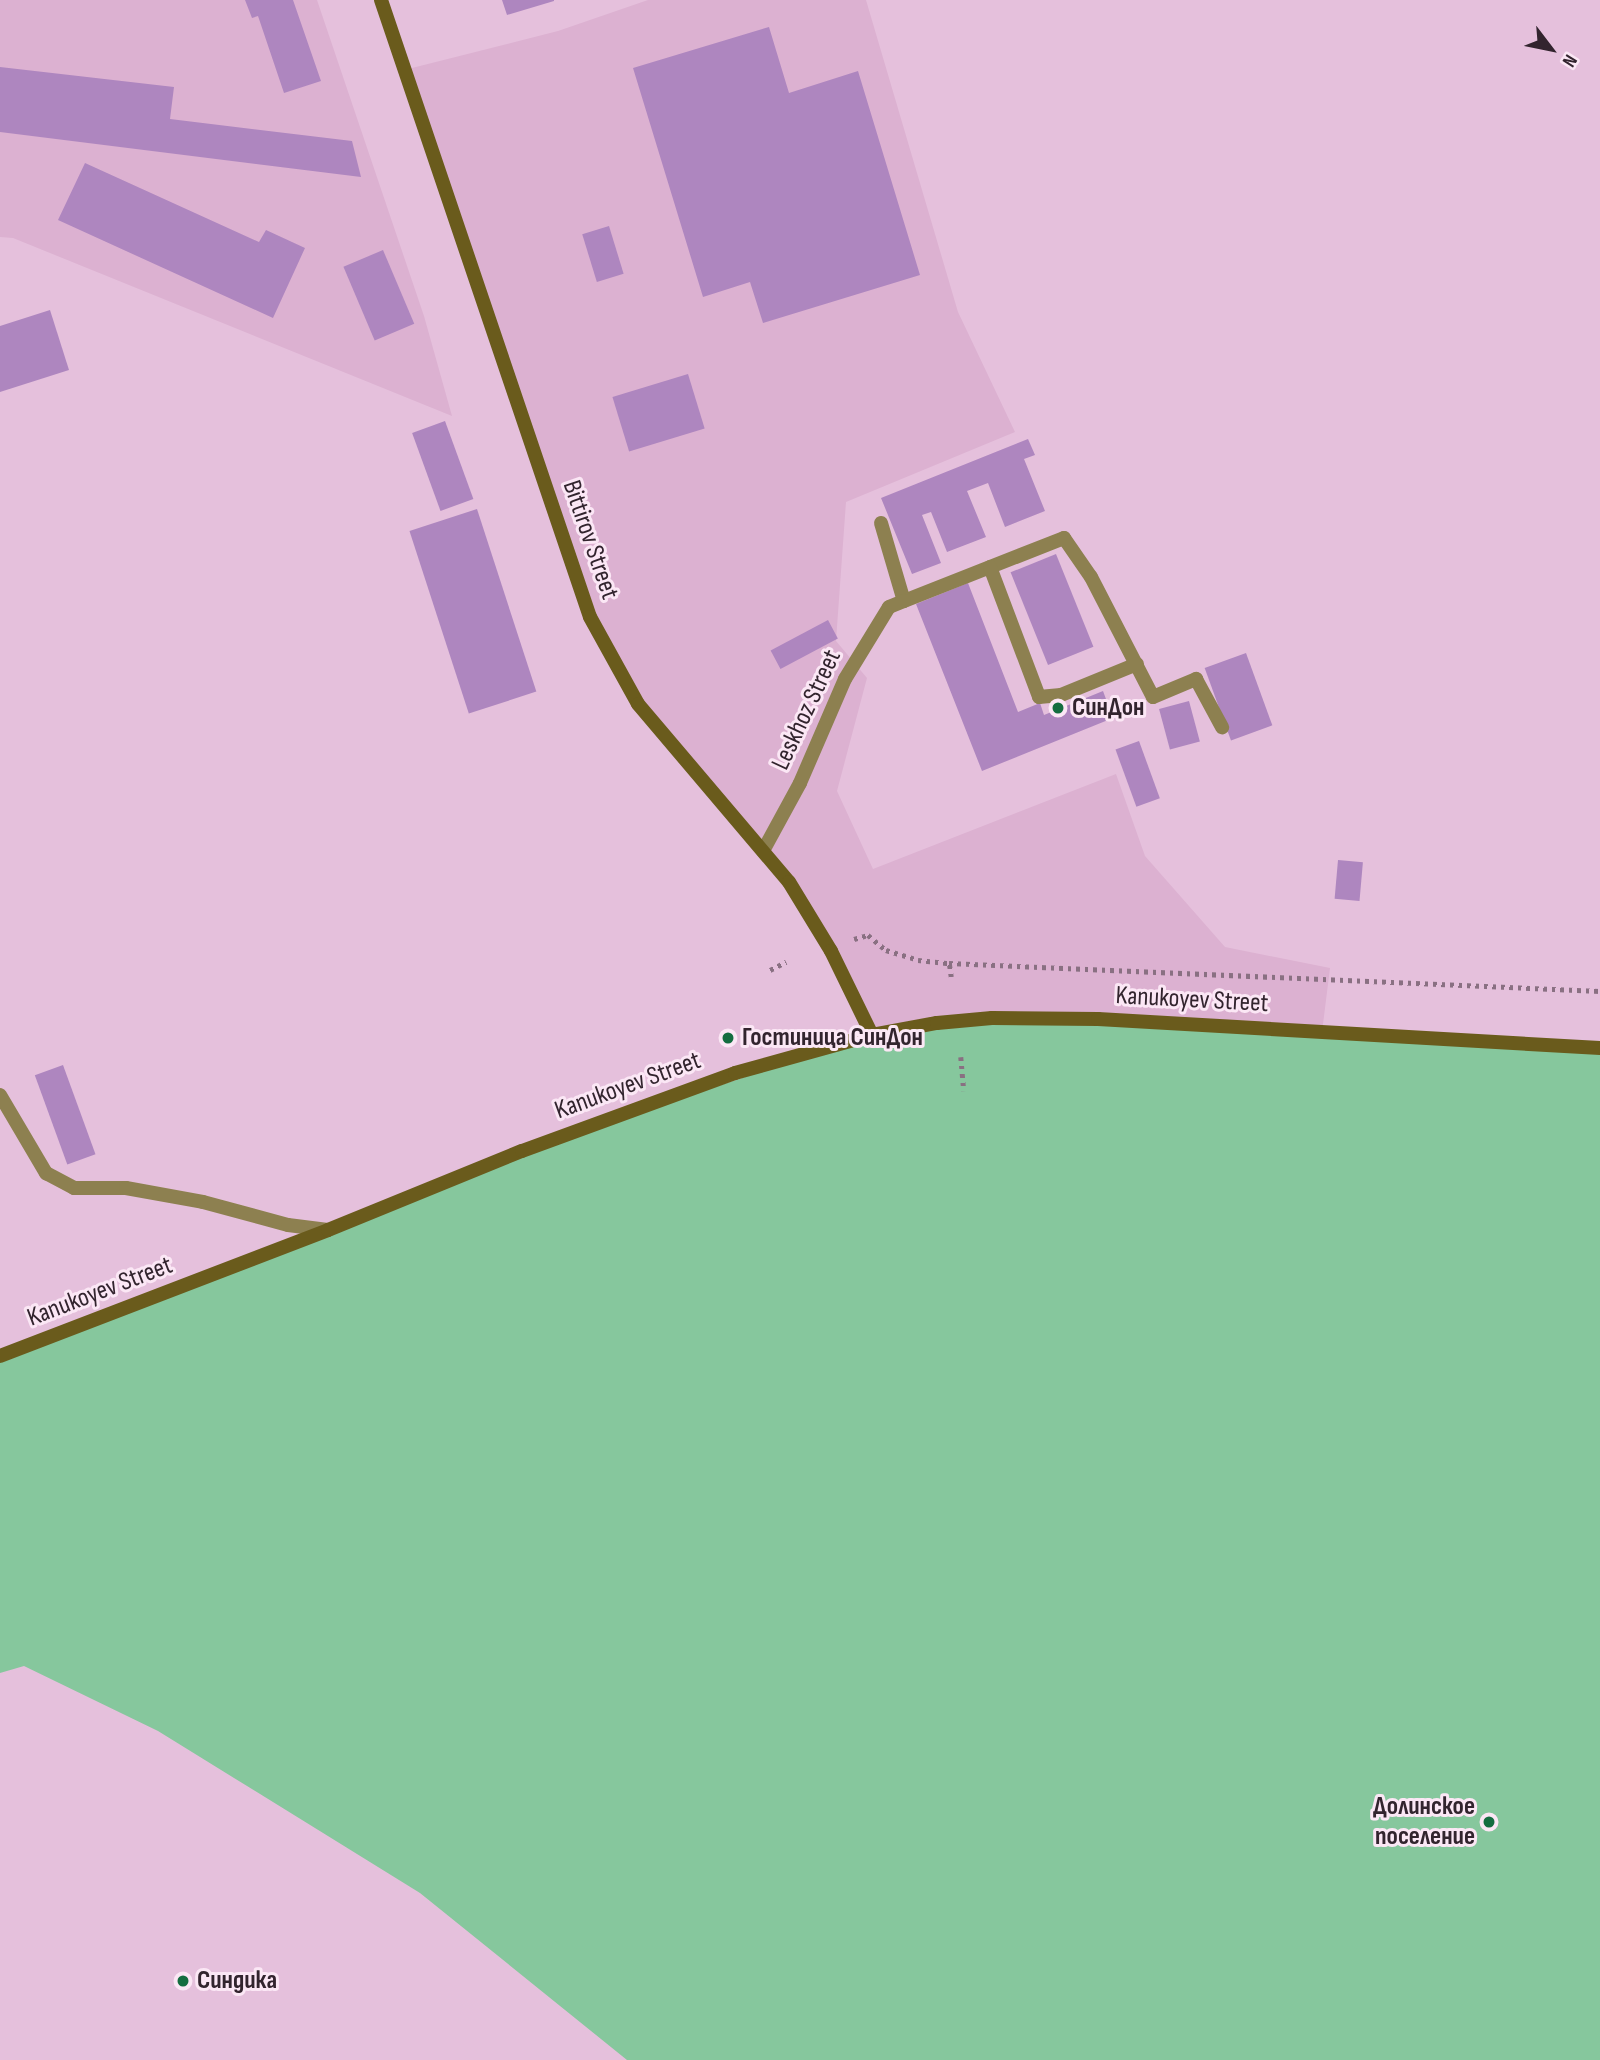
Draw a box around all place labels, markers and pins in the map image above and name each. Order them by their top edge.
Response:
place label: СинДон [1072,692,1144,724]
marker: СинДон [1050,700,1066,716]
place label: Гостиница СинДон [742,1022,923,1054]
marker: Гостиница СинДон [720,1030,736,1046]
place label: Долинское поселение [1373,1791,1475,1853]
marker: Долинское поселение [1481,1814,1497,1830]
place label: Синдика [197,1965,277,1997]
marker: Синдика [175,1973,191,1989]

